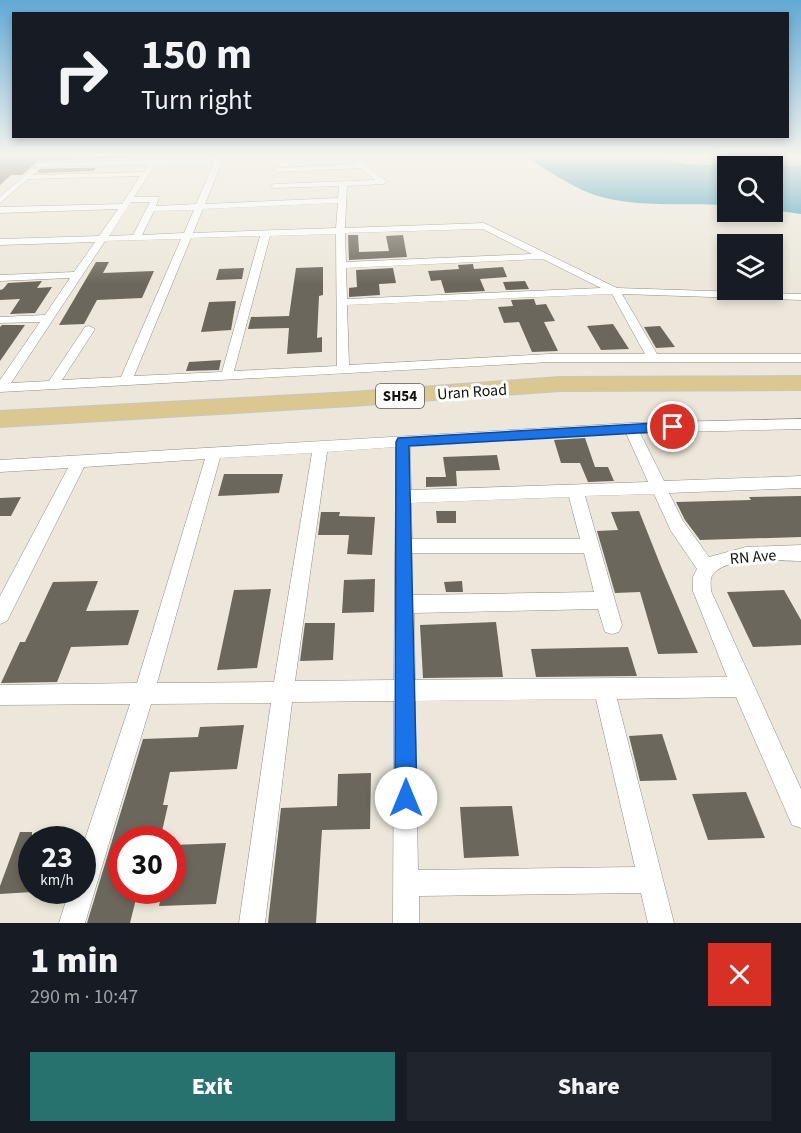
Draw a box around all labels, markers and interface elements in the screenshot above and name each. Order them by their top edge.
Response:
text: 150 m [141,25,252,85]
icon: right [42,36,120,114]
text: Turn right [141,81,252,120]
map controls [717,156,783,300]
button: search [717,156,783,222]
button: layers [717,234,783,300]
street label: Uran Road [436,379,508,405]
road number: SH54 [376,384,424,408]
pin [647,401,698,452]
icon: arrive [656,410,689,443]
street label: RN Ave [729,544,777,570]
position arrow [374,766,438,830]
speed limit sign: 30 [108,826,186,904]
text: 23 [41,836,73,879]
text: km/h [40,870,74,891]
text: 1 min [30,935,118,986]
button: close [708,943,771,1006]
text: 290 m · 10:47 [30,983,138,1011]
button: Exit [30,1052,395,1121]
button: Share [407,1052,771,1121]

